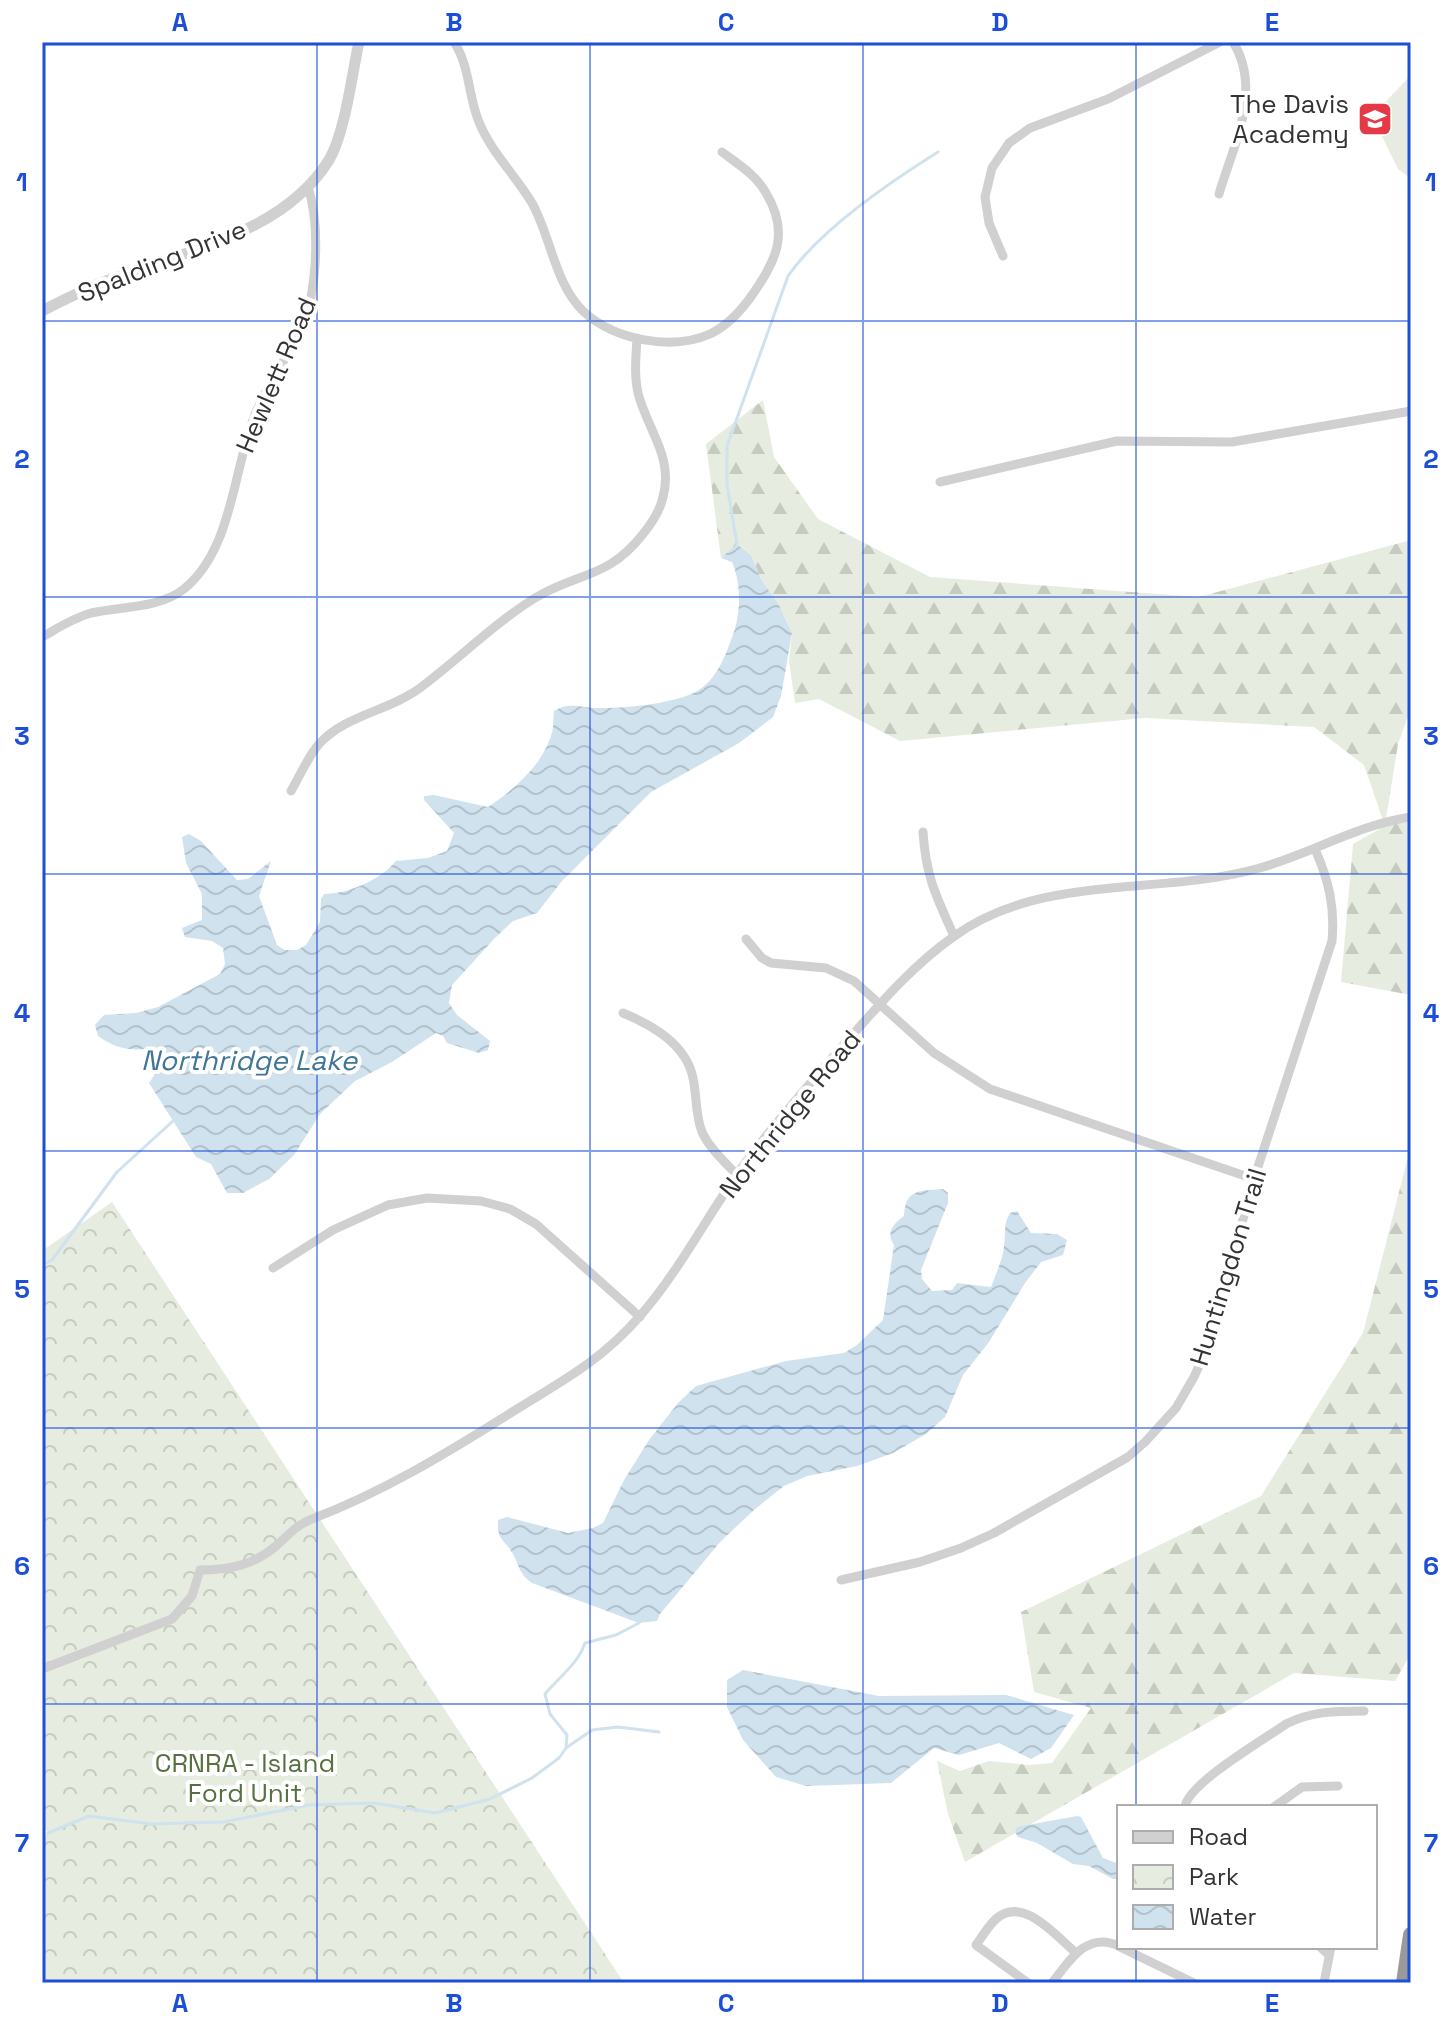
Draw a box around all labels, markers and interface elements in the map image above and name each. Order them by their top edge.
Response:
text: A [172,5,189,39]
text: B [445,5,463,39]
text: C [718,5,734,39]
text: D [991,5,1009,39]
text: E [1265,5,1279,39]
place label: The Davis Academy [1230,87,1349,151]
school or university icon: The Davis Academy [1356,100,1394,138]
text: 1 [16,165,28,199]
text: 1 [1425,165,1437,199]
street label: Spalding Drive [73,212,251,310]
street label: Hewlett Road [228,292,324,458]
text: 2 [14,442,30,476]
text: 2 [1423,442,1439,476]
text: 3 [14,719,30,753]
text: 3 [1423,719,1439,753]
text: 4 [14,996,30,1030]
text: 4 [1423,996,1439,1030]
street label: Northridge Road [712,1023,868,1205]
water label: Northridge Lake [141,1042,358,1078]
street label: Huntingdon Trail [1182,1164,1274,1370]
text: 5 [14,1272,30,1306]
text: 5 [1423,1272,1439,1306]
text: 6 [14,1549,30,1583]
text: 6 [1423,1549,1439,1583]
park label: CRNRA - Island Ford Unit [155,1746,335,1810]
legend [1117,1805,1377,1949]
text: Road [1189,1821,1248,1852]
text: 7 [15,1826,29,1860]
text: 7 [1424,1826,1438,1860]
text: Park [1189,1861,1239,1892]
text: Water [1189,1901,1257,1932]
text: A [172,1986,189,2020]
text: B [445,1986,463,2020]
text: C [718,1986,734,2020]
text: D [991,1986,1009,2020]
text: E [1265,1986,1279,2020]

